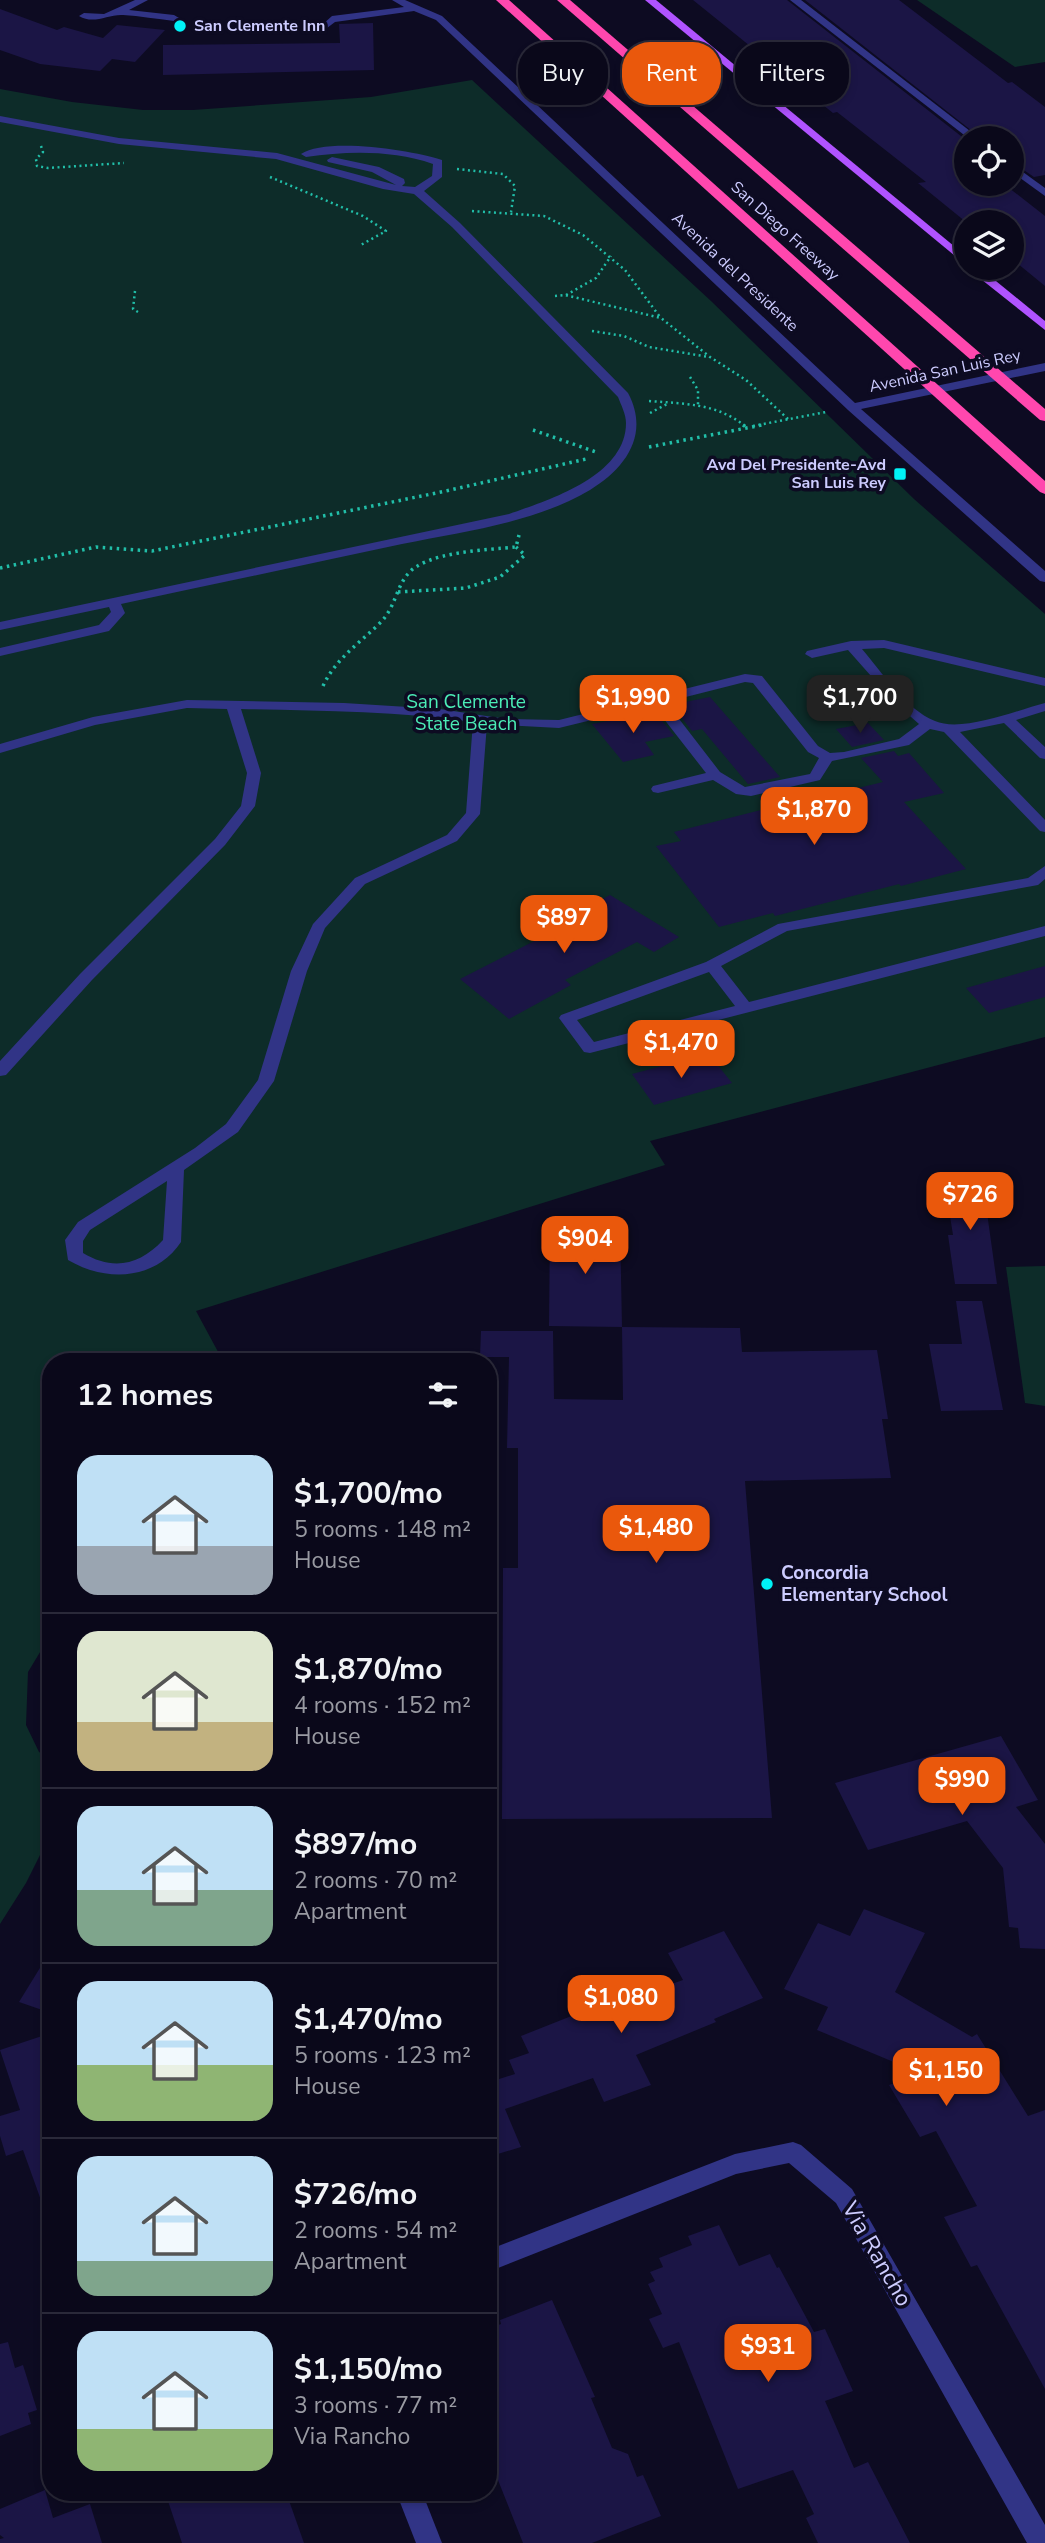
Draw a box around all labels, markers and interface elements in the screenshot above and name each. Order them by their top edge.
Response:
place label: San Clemente Inn [194,15,325,37]
marker: San Clemente Inn [172,18,188,34]
chip: Buy [518,42,608,105]
chip: Rent [622,42,721,105]
chip: Filters [735,42,849,105]
map controls [954,126,1024,280]
button: locate [954,126,1024,196]
street label: San Diego Freeway [726,176,845,286]
street label: Avenida del Presidente [667,207,803,337]
button: layers [954,210,1024,280]
street label: Avenida San Luis Rey [867,344,1024,398]
place label: Avd Del Presidente-Avd San Luis Rey [707,454,887,494]
marker: Avd Del Presidente-Avd San Luis Rey [892,466,908,482]
pin: $1,990 [576,676,690,735]
pin: $1,700 [803,676,917,735]
text: $1,990 [596,682,670,713]
text: $1,700 [823,682,897,713]
park label: San Clemente State Beach [406,689,526,737]
pin: $1,870 [757,788,871,847]
text: $1,870 [777,794,851,825]
pin: $897 [523,895,605,955]
text: $897 [536,902,592,933]
pin: $1,470 [624,1020,738,1080]
text: $1,470 [644,1027,718,1058]
pin: $726 [929,1172,1011,1232]
text: $726 [942,1179,998,1210]
pin: $904 [544,1216,626,1276]
text: $904 [557,1223,613,1254]
text: 12 homes [77,1375,213,1416]
icon: filters [424,1376,462,1414]
text: $1,700/mo [294,1473,443,1514]
icon: home [133,1483,217,1567]
pin: $1,480 [599,1506,713,1565]
text: $1,480 [619,1512,693,1543]
text: 5 rooms · 148 m² [294,1514,471,1545]
text: House [294,1545,361,1576]
place label: Concordia Elementary School [781,1560,948,1608]
marker: Concordia Elementary School [759,1576,775,1592]
text: $1,870/mo [294,1649,443,1690]
icon: home [133,1659,217,1743]
text: 4 rooms · 152 m² [294,1690,471,1721]
text: House [294,1721,361,1752]
pin: $990 [921,1758,1003,1817]
text: $990 [934,1764,990,1795]
text: $897/mo [294,1824,417,1865]
icon: home [133,1834,217,1918]
text: 2 rooms · 70 m² [294,1865,457,1896]
text: Apartment [294,1896,406,1927]
pin: $1,080 [564,1976,678,2035]
text: $1,080 [584,1982,658,2013]
text: $1,470/mo [294,1999,443,2040]
icon: home [133,2009,217,2093]
text: 5 rooms · 123 m² [294,2040,471,2071]
pin: $1,150 [889,2048,1003,2108]
text: $1,150 [909,2055,983,2086]
text: House [294,2071,361,2102]
text: $726/mo [294,2174,417,2215]
icon: home [133,2184,217,2268]
street label: Via Rancho [834,2195,920,2312]
text: 2 rooms · 54 m² [294,2215,457,2246]
text: Apartment [294,2246,406,2277]
pin: $931 [727,2324,809,2384]
text: $931 [740,2331,796,2362]
text: $1,150/mo [294,2349,443,2390]
icon: home [133,2359,217,2443]
text: 3 rooms · 77 m² [294,2390,457,2421]
text: Via Rancho [294,2421,410,2452]

